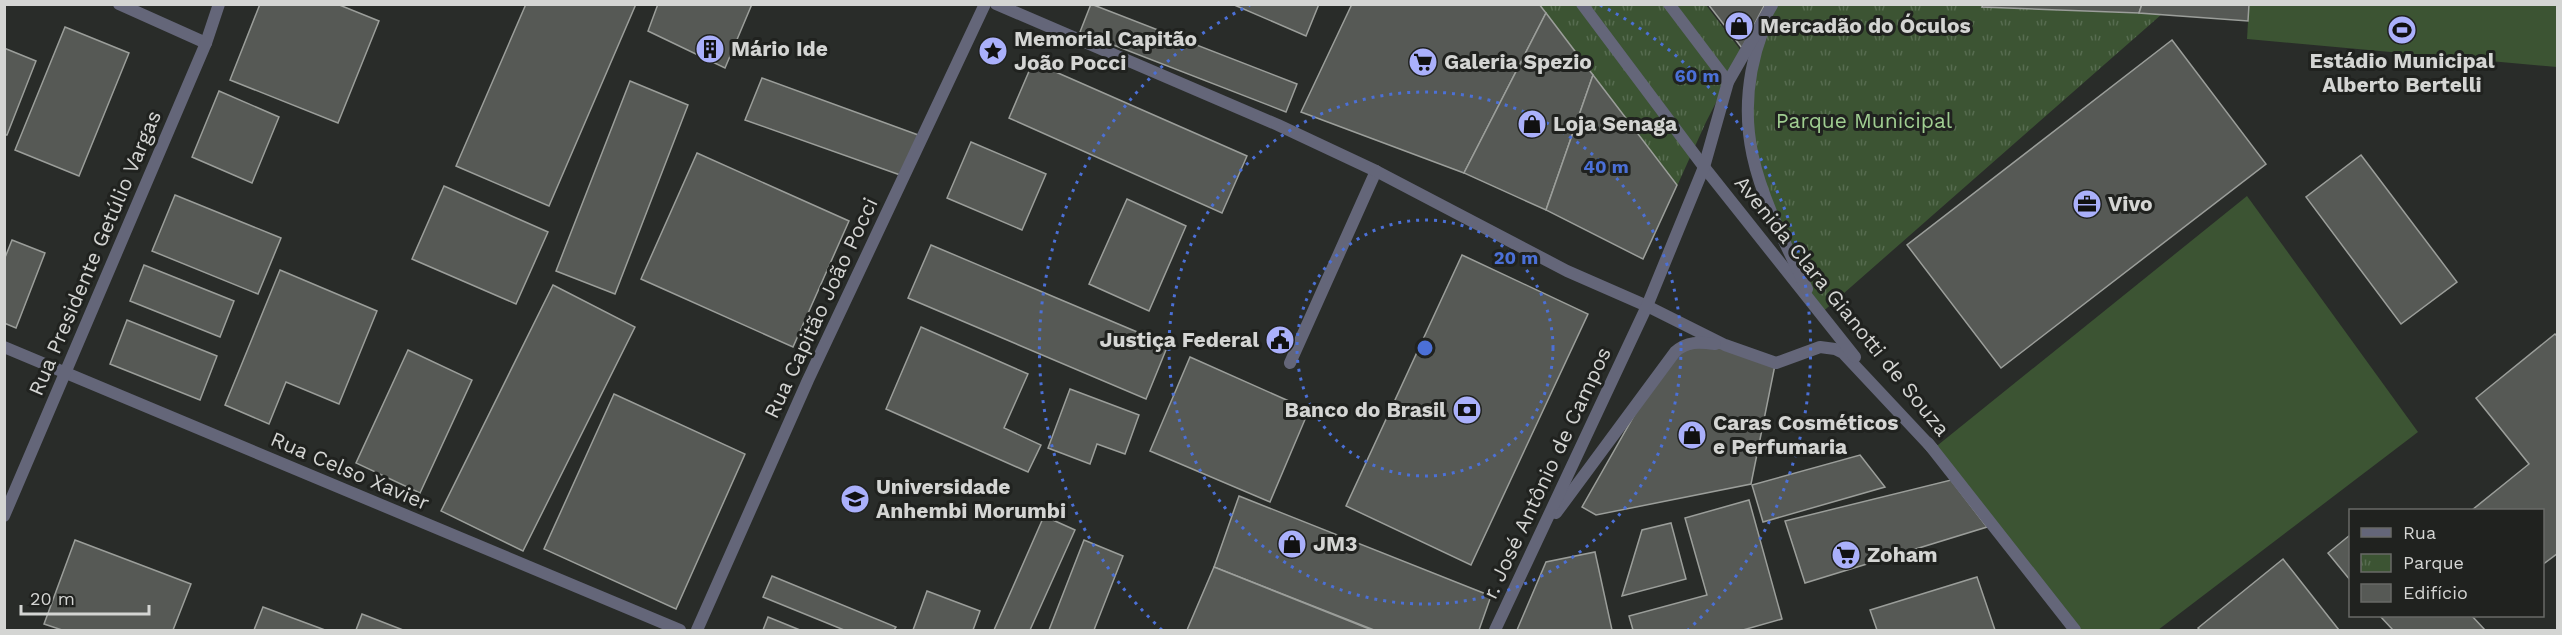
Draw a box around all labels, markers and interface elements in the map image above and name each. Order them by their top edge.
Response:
shop icon: Mercadão do Óculos [1723,10,1755,42]
place label: Mercadão do Óculos [1760,13,1971,38]
sports icon: Estádio Municipal Alberto Bertelli [2386,14,2418,46]
place label: Memorial Capitão João Pocci [1014,26,1197,75]
building icon: Mário Ide [694,33,726,65]
place icon: Memorial Capitão João Pocci [977,35,1009,67]
place label: Mário Ide [731,36,828,61]
supermarket icon: Galeria Spezio [1407,46,1439,78]
place label: Estádio Municipal Alberto Bertelli [2309,48,2495,97]
place label: Galeria Spezio [1444,49,1592,74]
text: 60 m [1675,65,1719,86]
street label: Rua Presidente Getúlio Vargas [23,106,166,399]
shop icon: Loja Senaga [1516,108,1548,140]
park label: Parque Municipal [1776,108,1953,133]
place label: Loja Senaga [1553,111,1678,136]
text: 40 m [1583,156,1629,177]
street label: Avenida Clara Gianotti de Souza [1730,170,1955,441]
office icon: Vivo [2071,188,2103,220]
place label: Vivo [2108,191,2153,216]
street label: Rua Capitão João Pocci [758,194,883,422]
text: 20 m [1494,247,1538,268]
public building icon: Justiça Federal [1264,324,1296,356]
place label: Justiça Federal [1100,327,1259,352]
centre of rings [1415,338,1435,358]
street label: r. José Antônio de Campos [1477,343,1616,603]
bank icon: Banco do Brasil [1451,394,1483,426]
place label: Banco do Brasil [1285,397,1446,422]
place label: Caras Cosméticos e Perfumaria [1713,410,1899,459]
shop icon: Caras Cosméticos e Perfumaria [1676,419,1708,451]
street label: Rua Celso Xavier [267,426,434,515]
place label: Universidade Anhembi Morumbi [876,474,1066,523]
school or university icon: Universidade Anhembi Morumbi [839,483,871,515]
legend [2349,509,2544,617]
text: Rua [2403,522,2436,543]
shop icon: JM3 [1276,528,1308,560]
place label: JM3 [1313,531,1358,556]
supermarket icon: Zoham [1830,539,1862,571]
place label: Zoham [1867,542,1938,567]
text: Parque [2403,552,2464,573]
scale bar [21,578,148,616]
text: Edifício [2403,582,2468,603]
text: 20 m [30,588,75,609]

